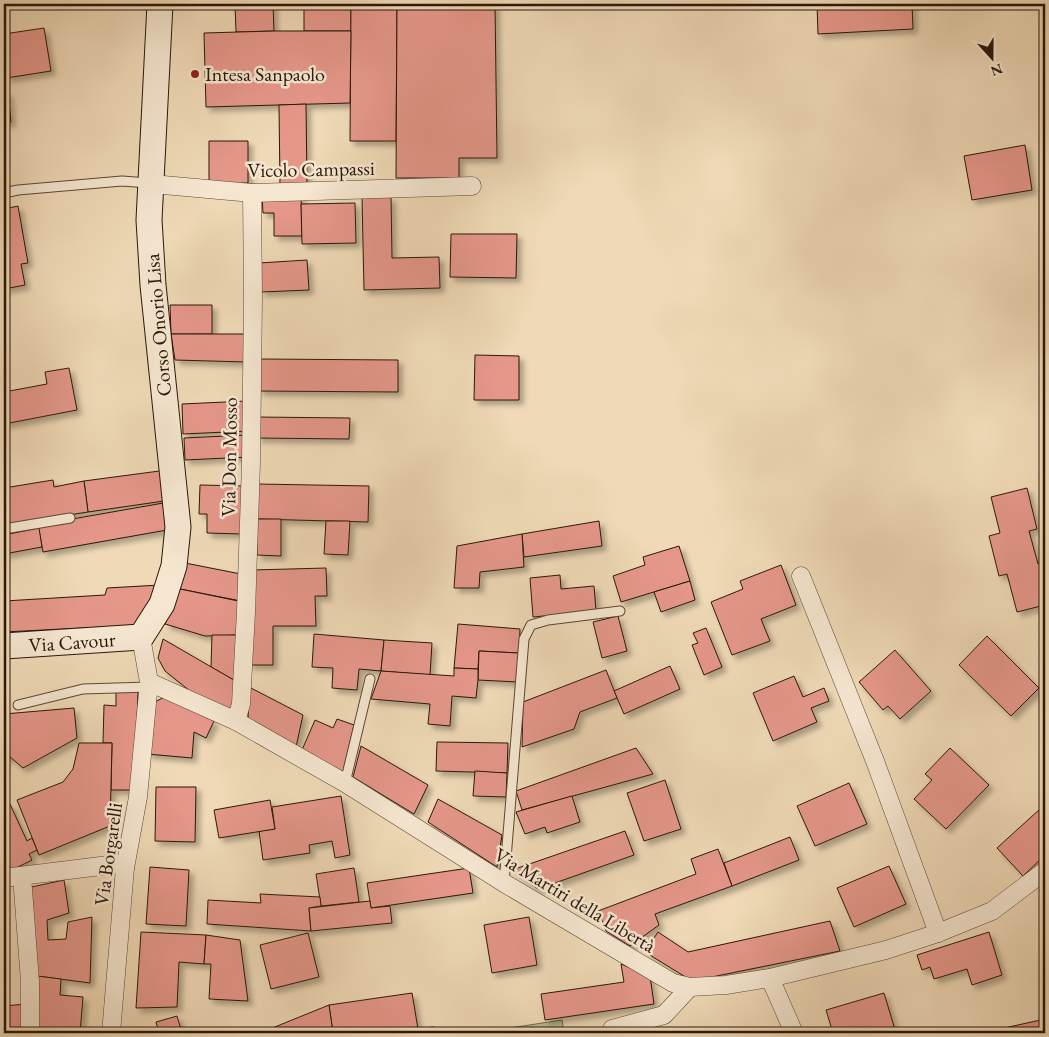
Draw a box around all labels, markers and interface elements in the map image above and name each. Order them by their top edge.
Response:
north arrow [966,32,1016,82]
text: N [988,60,1005,81]
place label: Intesa Sanpaolo [205,61,325,87]
marker: Intesa Sanpaolo [189,68,201,80]
street label: Vicolo Campassi [247,155,375,183]
street label: Corso Onorio Lisa [139,252,177,398]
street label: Via Don Mosso [215,397,243,517]
street label: Via Cavour [28,626,117,658]
street label: Via Borgarelli [88,801,128,907]
street label: Via Martiri della Libertà [489,841,661,959]

